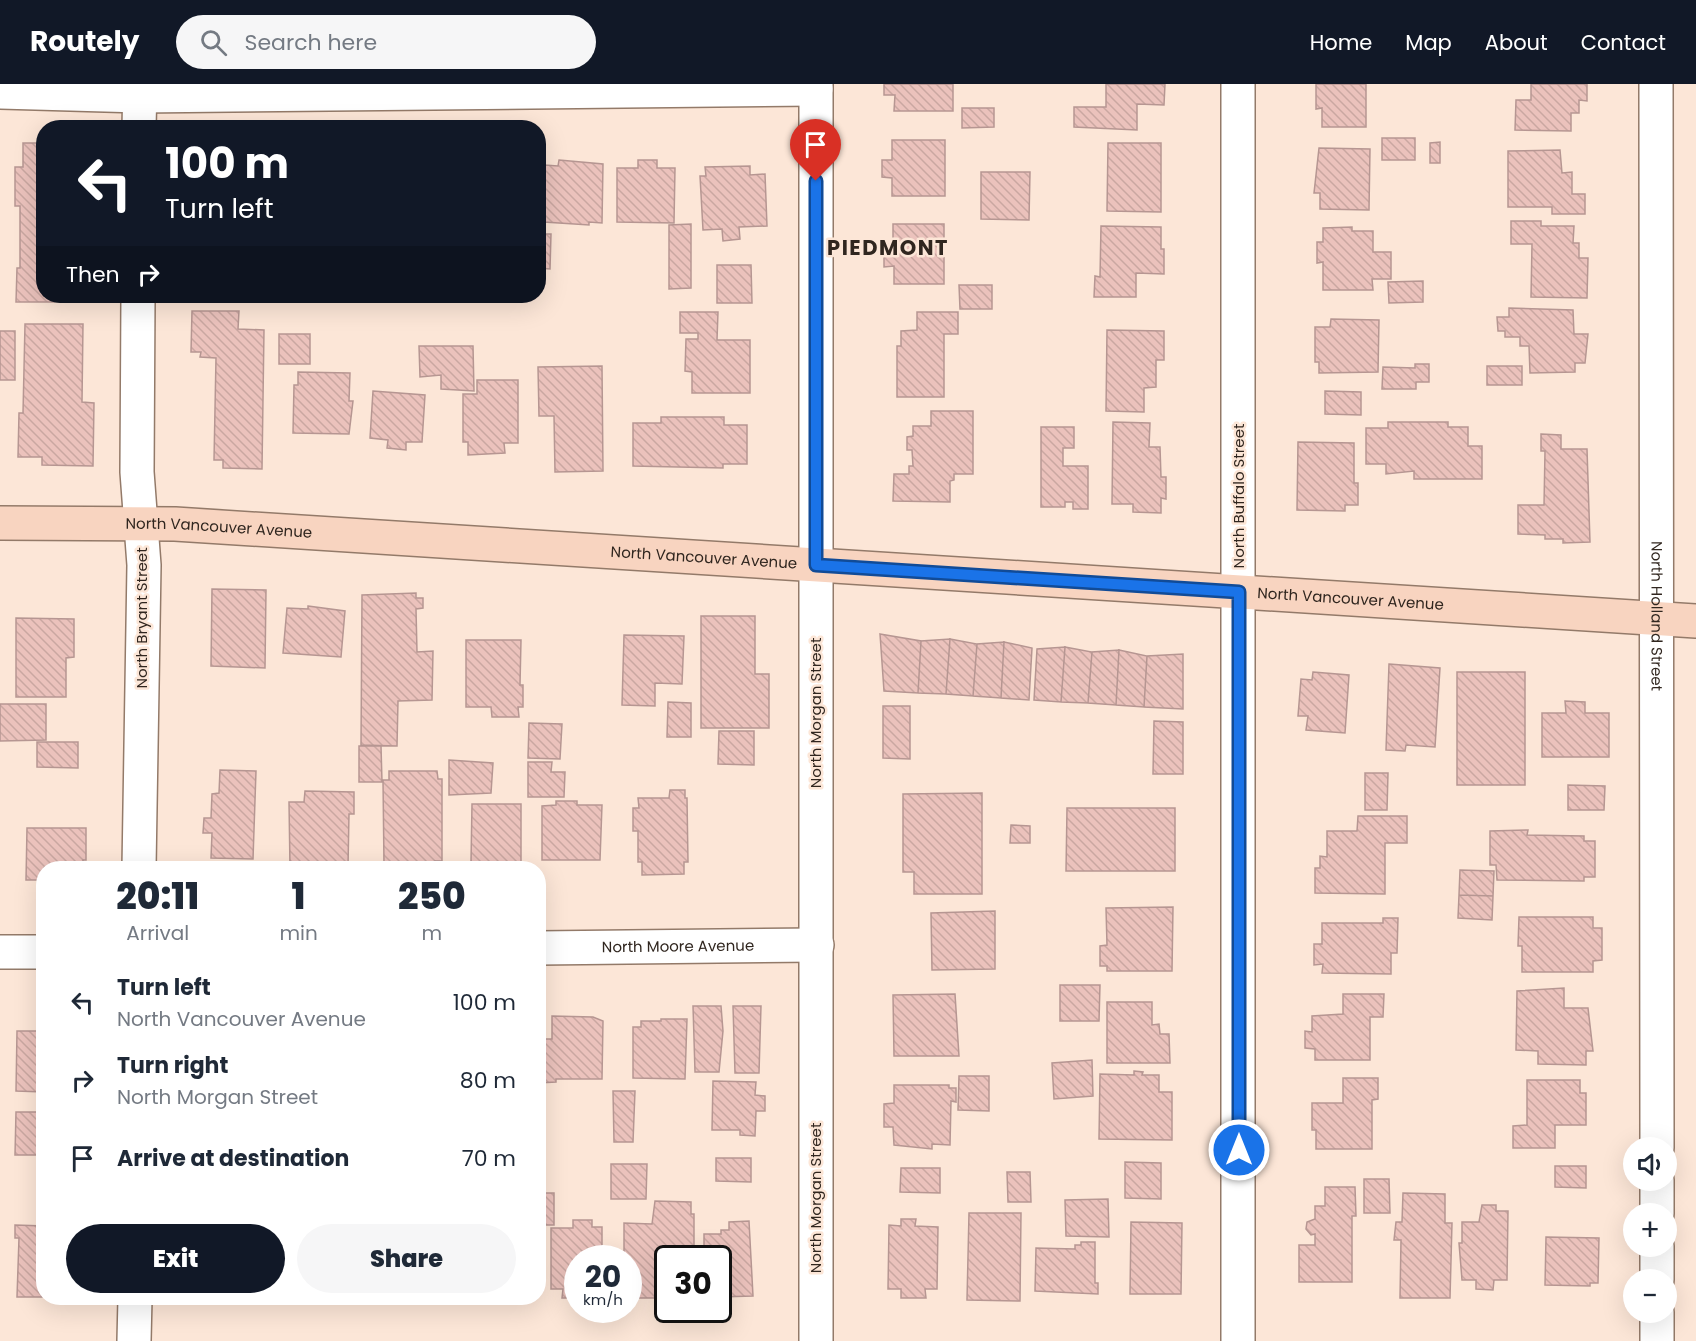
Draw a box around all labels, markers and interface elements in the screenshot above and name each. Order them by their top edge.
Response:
search box [176,15,596,69]
text: Routely [30,22,140,61]
icon: search [197,26,230,59]
text: Search here [245,27,377,58]
text: Home [1310,28,1372,57]
text: Map [1405,28,1452,57]
text: About [1485,28,1548,57]
text: Contact [1581,28,1666,57]
pin [790,119,841,181]
icon: arrive [799,128,832,161]
text: 100 m [165,134,289,193]
icon: left [66,144,144,222]
text: Turn left [165,190,274,227]
district label: PIEDMONT [827,233,949,262]
icon: right [132,258,165,291]
text: Then [66,259,120,290]
street label: North Buffalo Street [1228,424,1249,568]
street label: North Vancouver Avenue [126,513,313,543]
street label: North Vancouver Avenue [610,541,798,574]
street label: North Holland Street [1646,541,1668,691]
street label: North Bryant Street [131,547,152,689]
street label: North Vancouver Avenue [1257,582,1445,615]
street label: North Morgan Street [805,638,826,788]
text: 20:11 [116,871,199,922]
text: 1 [292,871,306,922]
text: 250 [398,871,466,922]
text: Arrival [126,919,189,947]
text: min [279,919,318,947]
text: m [422,919,442,947]
street label: North Moore Avenue [602,935,754,957]
text: Turn left [117,972,211,1003]
icon: left [66,986,99,1019]
text: 100 m [453,987,516,1018]
text: North Vancouver Avenue [117,1005,366,1033]
text: Turn right [117,1050,228,1081]
icon: right [66,1064,99,1097]
text: 80 m [460,1065,516,1096]
text: North Morgan Street [117,1083,318,1111]
position arrow [1207,1118,1271,1182]
street label: North Morgan Street [805,1123,826,1273]
map controls [1623,1137,1677,1323]
button: sound [1623,1137,1677,1191]
icon: arrive [66,1142,99,1175]
text: Arrive at destination [117,1143,349,1174]
text: 70 m [462,1143,516,1174]
button: + [1623,1203,1677,1257]
button: Exit [66,1224,285,1293]
button: Share [297,1224,516,1293]
speed limit sign: 30 [654,1245,732,1323]
text: 20 [585,1255,621,1298]
button: − [1623,1269,1677,1323]
text: km/h [583,1289,623,1310]

